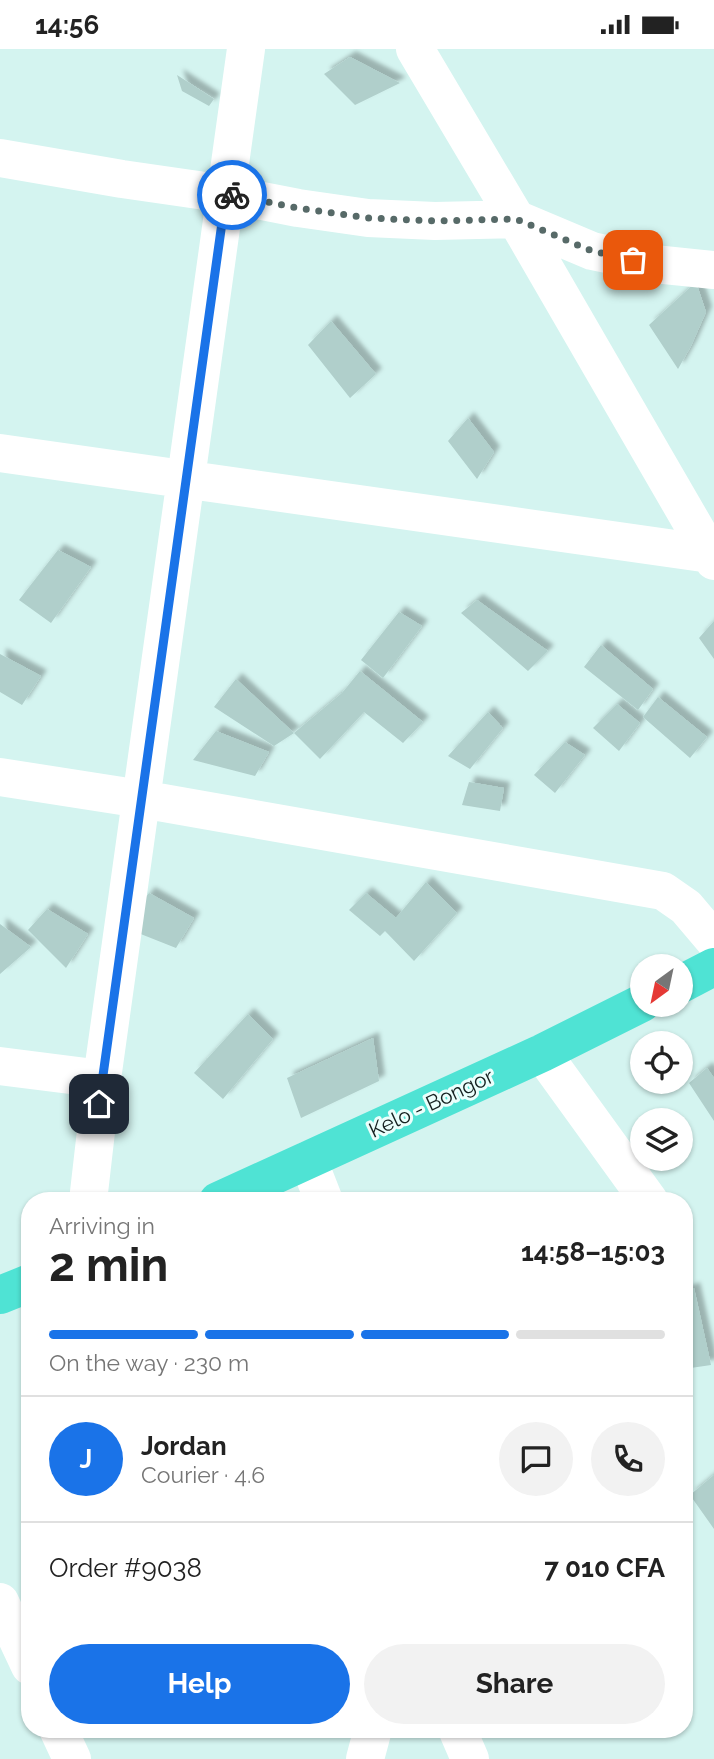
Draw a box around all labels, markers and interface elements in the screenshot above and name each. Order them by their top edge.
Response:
text: 14:56 [35,10,99,40]
courier [197,160,267,230]
icon: bike [213,176,251,214]
pin [603,230,663,290]
icon: bag [614,241,652,279]
north arrow [630,954,693,1017]
map controls [630,954,693,1171]
button: locate [630,1031,693,1094]
street label: Kelo - Bongor [365,1063,498,1143]
pin [69,1074,129,1134]
icon: home [80,1085,118,1123]
button: layers [630,1108,693,1171]
text: Arriving in [49,1212,155,1239]
text: 14:58–15:03 [521,1237,665,1267]
text: 2 min [49,1238,168,1292]
text: On the way · 230 m [49,1349,249,1376]
button: chat [499,1422,573,1496]
button: phone [591,1422,665,1496]
text: Jordan [141,1431,227,1461]
text: J [80,1444,92,1474]
text: Courier · 4.6 [141,1461,265,1488]
text: Order #9038 [49,1553,202,1583]
text: 7 010 CFA [544,1553,665,1583]
button: Help [49,1644,350,1724]
button: Share [364,1644,665,1724]

